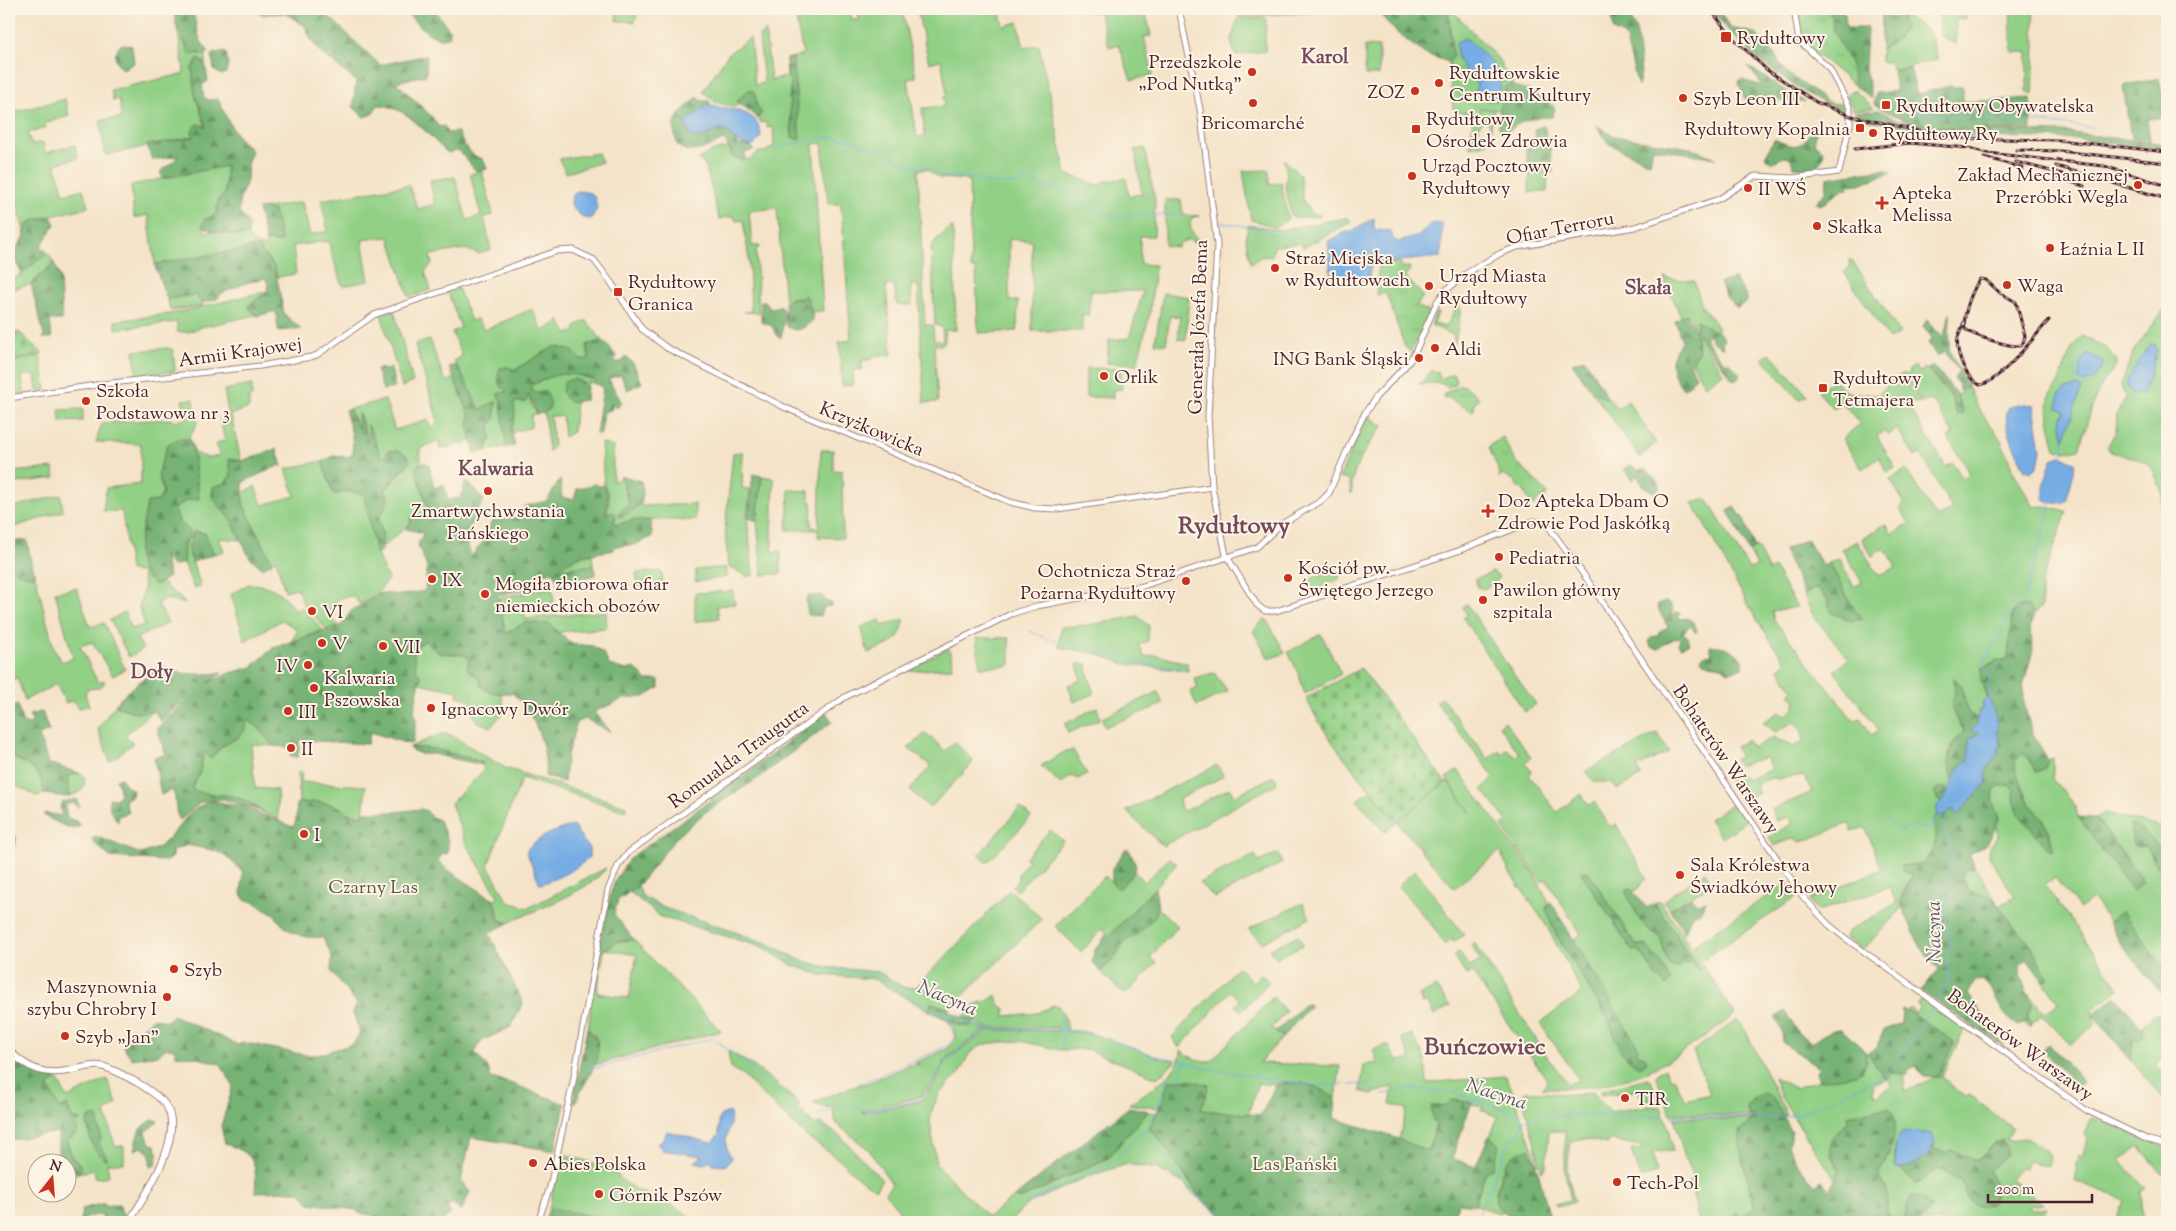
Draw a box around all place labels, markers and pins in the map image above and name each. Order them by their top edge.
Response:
place label: Rydułtowy [1737,26,1826,53]
marker: Rydułtowy [1719,30,1733,44]
place label: Przedszkole „Pod Nutką” [1138,50,1242,99]
place label: Rydułtowskie Centrum Kultury [1449,61,1592,110]
marker: Przedszkole „Pod Nutką” [1246,66,1258,78]
marker: Rydułtowskie Centrum Kultury [1433,77,1445,89]
place label: ZOZ [1367,80,1405,107]
marker: ZOZ [1409,85,1421,97]
place label: Szyb Leon III [1693,87,1800,114]
marker: Szyb Leon III [1677,92,1689,104]
place label: Rydułtowy Obywatelska [1896,94,2094,121]
marker: Bricomarché [1247,97,1259,109]
marker: Rydułtowy Obywatelska [1880,99,1892,111]
place label: Rydułtowy Ośrodek Zdrowia [1426,107,1568,156]
place label: Bricomarché [1201,111,1305,138]
place label: Rydułtowy Kopalnia [1684,117,1850,144]
marker: Rydułtowy Kopalnia [1854,122,1866,134]
place label: Rydułtowy Ry [1883,122,1998,149]
marker: Rydułtowy Ośrodek Zdrowia [1410,123,1422,135]
marker: Rydułtowy Ry [1867,127,1879,139]
place label: Urząd Pocztowy Rydułtowy [1422,154,1552,203]
place label: Zakład Mechanicznej Przeróbki Wegla [1958,163,2128,212]
marker: Urząd Pocztowy Rydułtowy [1406,170,1418,182]
place label: II WŚ [1758,177,1806,204]
marker: Zakład Mechanicznej Przeróbki Wegla [2132,179,2144,191]
place label: Apteka Melissa [1892,181,1953,230]
marker: II WŚ [1742,182,1754,194]
marker: Apteka Melissa [1876,197,1888,209]
place label: Skałka [1827,215,1882,242]
marker: Skałka [1811,220,1823,232]
place label: Łaźnia L II [2060,237,2145,264]
marker: Łaźnia L II [2044,242,2056,254]
place label: Straż Miejska w Rydułtowach [1285,246,1410,295]
marker: Straż Miejska w Rydułtowach [1269,262,1281,274]
place label: Urząd Miasta Rydułtowy [1439,264,1547,313]
place label: Rydułtowy Granica [628,270,717,319]
place label: Waga [2017,274,2064,301]
marker: Waga [2001,279,2013,291]
marker: Urząd Miasta Rydułtowy [1423,280,1435,292]
marker: Rydułtowy Granica [612,286,624,298]
place label: Aldi [1445,337,1482,364]
marker: Aldi [1429,342,1441,354]
place label: ING Bank Śląski [1273,347,1409,374]
marker: ING Bank Śląski [1413,352,1425,364]
place label: Orlik [1114,365,1159,392]
place label: Rydułtowy Tetmajera [1833,366,1922,415]
marker: Orlik [1098,370,1110,382]
place label: Szkoła Podstawowa nr 3 [96,379,230,428]
marker: Rydułtowy Tetmajera [1817,382,1829,394]
marker: Szkoła Podstawowa nr 3 [80,395,92,407]
marker: Zmartwychwstania Pańskiego [482,485,494,497]
place label: Doz Apteka Dbam O Zdrowie Pod Jaskółką [1498,489,1671,538]
place label: Zmartwychwstania Pańskiego [411,499,565,548]
marker: Doz Apteka Dbam O Zdrowie Pod Jaskółką [1482,505,1494,517]
place label: Pediatria [1509,546,1580,573]
marker: Pediatria [1493,551,1505,563]
place label: Kościół pw. Świętego Jerzego [1298,556,1434,605]
place label: Ochotnicza Straż Pożarna Rydułtowy [1020,559,1177,608]
place label: IX [442,568,463,595]
place label: Mogiła zbiorowa ofiar niemieckich obozów [495,572,669,621]
marker: Kościół pw. Świętego Jerzego [1282,572,1294,584]
marker: IX [426,573,438,585]
marker: Ochotnicza Straż Pożarna Rydułtowy [1180,575,1192,587]
place label: Pawilon główny szpitala [1493,578,1621,627]
marker: Mogiła zbiorowa ofiar niemieckich obozów [479,588,491,600]
marker: Pawilon główny szpitala [1477,594,1489,606]
place label: VI [322,600,344,627]
marker: VI [306,605,318,617]
place label: V [332,632,347,659]
place label: VII [393,635,421,662]
marker: V [316,637,328,649]
marker: VII [377,640,389,652]
place label: IV [276,654,298,681]
marker: IV [302,659,314,671]
place label: Kalwaria Pszowska [324,666,400,715]
marker: Kalwaria Pszowska [308,682,320,694]
place label: Ignacowy Dwór [441,697,569,724]
place label: III [298,700,317,727]
marker: Ignacowy Dwór [425,702,437,714]
marker: III [282,705,294,717]
place label: II [301,737,313,764]
marker: II [285,742,297,754]
place label: I [314,823,320,850]
marker: I [298,828,310,840]
place label: Sala Królestwa Świadków Jehowy [1690,853,1838,902]
marker: Sala Królestwa Świadków Jehowy [1674,869,1686,881]
place label: Szyb [184,958,222,985]
marker: Szyb [168,963,180,975]
place label: Maszynownia szybu Chrobry I [27,975,157,1024]
marker: Maszynownia szybu Chrobry I [161,991,173,1003]
place label: Szyb „Jan” [75,1025,159,1052]
marker: Szyb „Jan” [59,1030,71,1042]
place label: TIR [1635,1087,1669,1114]
marker: TIR [1619,1092,1631,1104]
place label: Abies Polska [543,1152,647,1179]
marker: Abies Polska [527,1157,539,1169]
place label: Tech-Pol [1627,1171,1699,1198]
marker: Tech-Pol [1611,1176,1623,1188]
place label: Górnik Pszów [609,1183,722,1210]
marker: Górnik Pszów [593,1188,605,1200]

